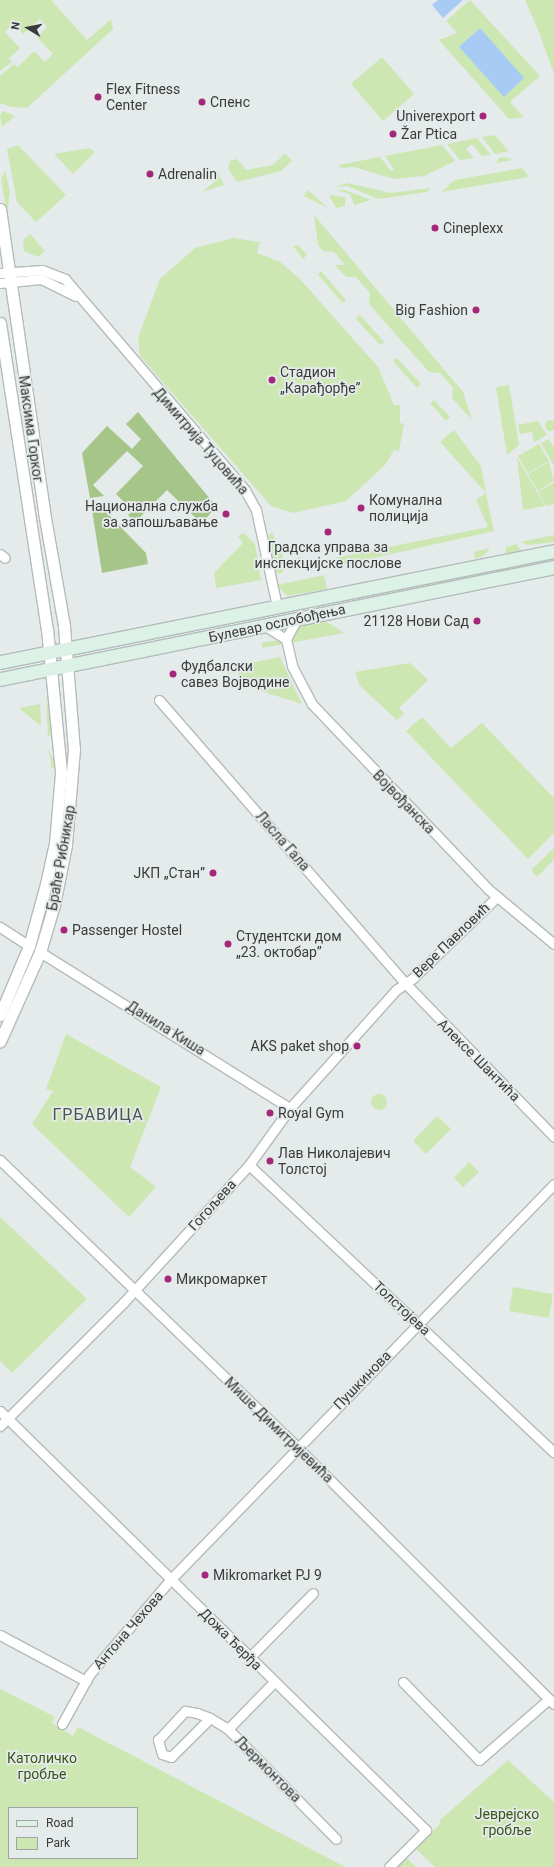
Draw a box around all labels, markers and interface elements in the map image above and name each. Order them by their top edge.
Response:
north arrow [8,8,48,48]
text: N [9,21,23,31]
place label: Flex Fitness Center [106,81,180,114]
marker: Flex Fitness Center [93,92,103,102]
place label: Спенс [210,94,250,110]
marker: Спенс [197,97,207,107]
place label: Univerexport [396,108,475,124]
marker: Univerexport [478,111,488,121]
place label: Žar Ptica [401,126,457,142]
marker: Žar Ptica [388,129,398,139]
place label: Adrenalin [158,166,217,182]
marker: Adrenalin [145,169,155,179]
place label: Cineplexx [443,220,503,236]
marker: Cineplexx [430,223,440,233]
place label: Big Fashion [395,302,468,318]
marker: Big Fashion [471,305,481,315]
place label: Стадион „Карађорђе” [280,364,361,396]
street label: Максима Горког [15,374,47,484]
marker: Стадион „Карађорђе” [267,375,277,385]
street label: Димитрија Туцовића [150,384,252,498]
place label: Комунална полиција [369,492,442,524]
place label: Национална служба за запошљавање [85,498,218,530]
marker: Комунална полиција [356,503,366,513]
marker: Национална служба за запошљавање [221,509,231,519]
marker: Градска управа за инспекцијске послове [323,527,333,537]
place label: Градска управа за инспекцијске послове [255,539,401,572]
street label: Булевар ослобођења [207,600,347,646]
place label: 21128 Нови Сад [363,613,469,629]
marker: 21128 Нови Сад [472,616,482,626]
place label: Фудбалски савез Војводине [181,658,290,690]
marker: Фудбалски савез Војводине [168,669,178,679]
street label: Војвођанска [369,767,439,837]
street label: Браће Рибникар [43,804,79,912]
street label: Ласла Гала [252,808,314,874]
place label: ЈКП „Стан” [134,865,205,881]
marker: ЈКП „Стан” [208,868,218,878]
street label: Вере Павловић [409,899,493,981]
place label: Passenger Hostel [72,922,182,938]
marker: Passenger Hostel [59,925,69,935]
place label: Студентски дом „23. октобар” [236,928,342,960]
marker: Студентски дом „23. октобар” [223,939,233,949]
street label: Данила Киша [124,997,208,1059]
street label: Алексе Шантића [434,1015,524,1105]
place label: AKS paket shop [251,1038,349,1054]
marker: AKS paket shop [352,1041,362,1051]
district label: ГРБАВИЦА [52,1105,144,1125]
place label: Royal Gym [278,1105,344,1121]
marker: Royal Gym [265,1108,275,1118]
place label: Лав Николајевич Толстој [278,1145,391,1178]
marker: Лав Николајевич Толстој [265,1156,275,1166]
street label: Гогољева [185,1176,239,1234]
place label: Микромаркет [176,1271,267,1287]
marker: Микромаркет [163,1274,173,1284]
street label: Толстојева [370,1277,434,1339]
street label: Пушкинова [330,1347,394,1413]
street label: Мише Димитријевића [221,1374,337,1486]
place label: Mikromarket PJ 9 [213,1567,322,1583]
marker: Mikromarket PJ 9 [200,1570,210,1580]
street label: Антона Чехова [89,1587,167,1673]
street label: Дожа Ђерђа [196,1604,266,1674]
street label: Љермонтова [231,1732,305,1806]
park label: Католичко гробље [7,1750,77,1782]
park label: Јеврејско гробље [475,1806,539,1838]
legend [8,1807,138,1859]
text: Road [46,1816,74,1830]
text: Park [46,1836,70,1850]

